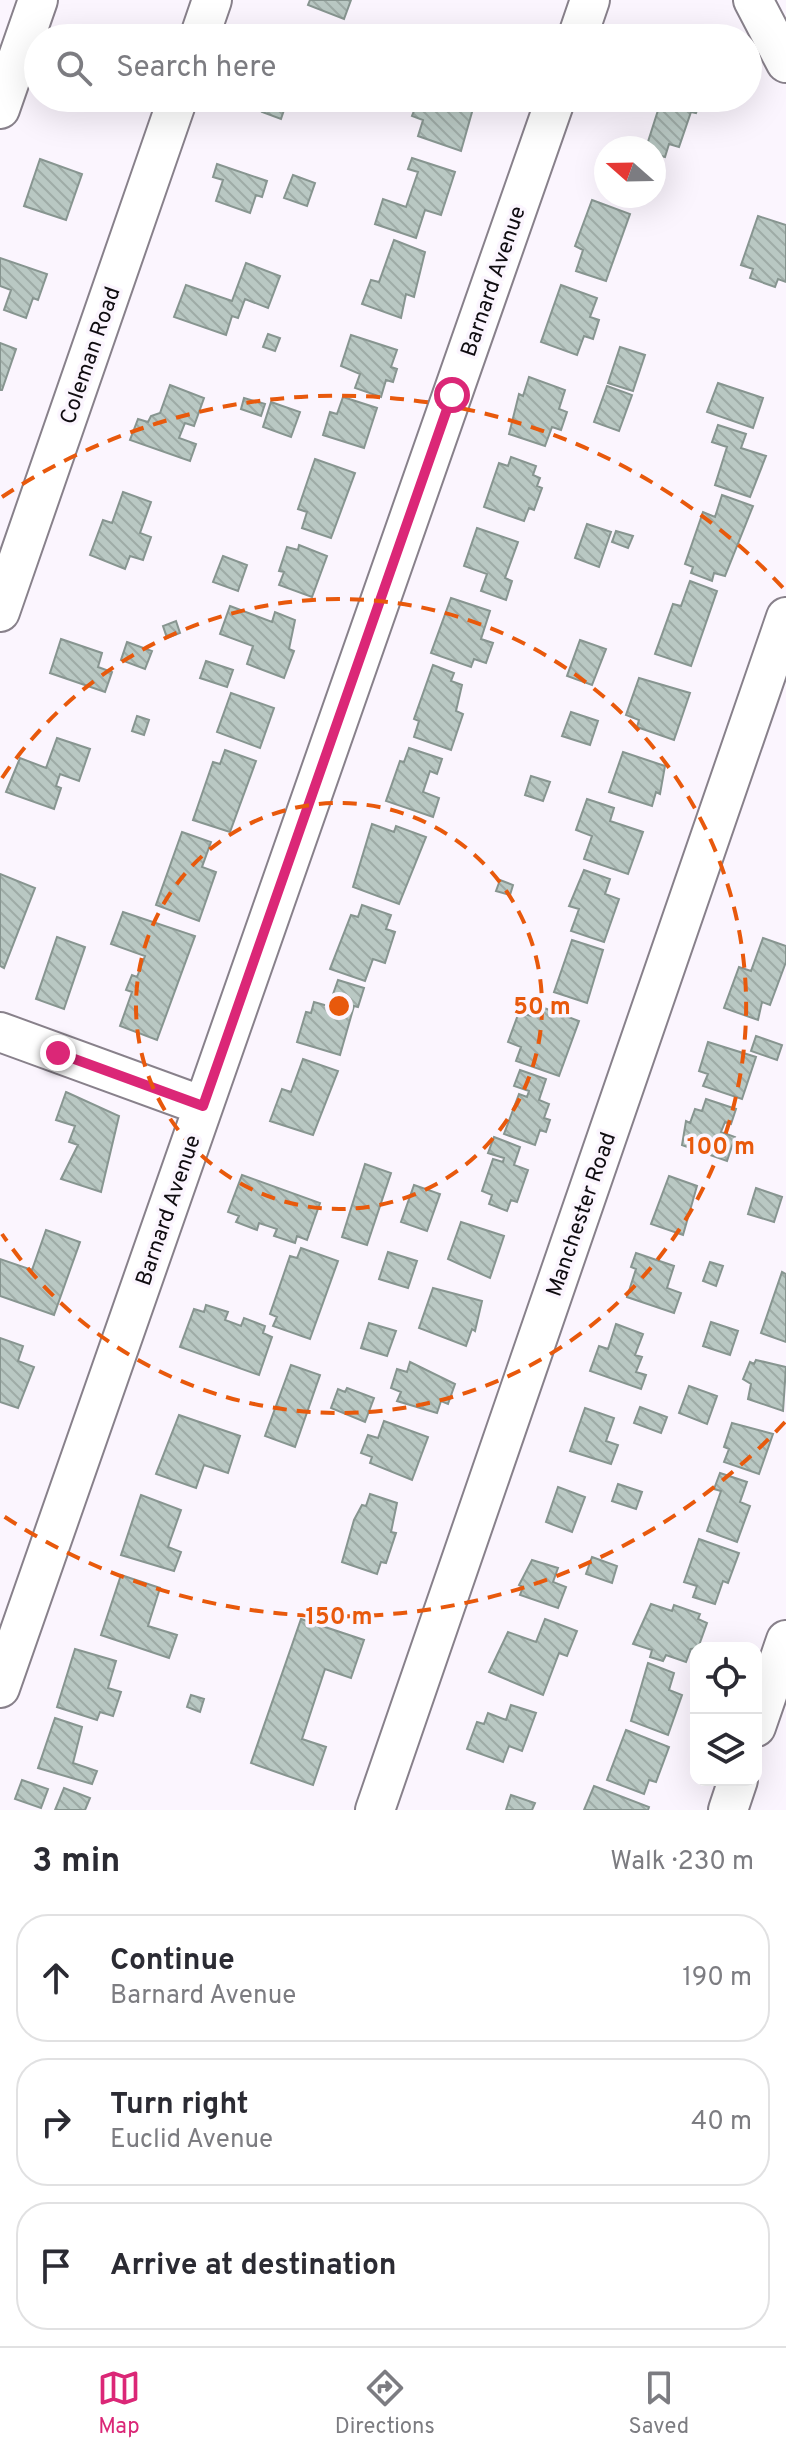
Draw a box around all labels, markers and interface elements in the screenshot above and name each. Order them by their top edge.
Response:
search box [24,24,762,112]
icon: search [52,46,96,90]
text: Search here [116,50,276,87]
north arrow [594,136,666,208]
street label: Barnard Avenue [456,203,533,361]
street label: Coleman Road [55,284,127,428]
route start [434,377,470,413]
centre of rings [325,992,353,1020]
text: 50 m [513,993,571,1023]
route end [40,1035,76,1071]
street label: Manchester Road [542,1129,623,1300]
street label: Barnard Avenue [131,1132,208,1290]
text: 100 m [687,1133,755,1163]
text: 150 m [305,1603,373,1633]
map controls [690,1642,762,1786]
button: locate [690,1642,762,1714]
button: layers [690,1714,762,1786]
text: 3 min [32,1841,120,1884]
text: Walk · 230 m [610,1846,754,1879]
text: Continue [110,1943,235,1980]
icon: ahead [34,1956,78,2000]
text: 190 m [682,1962,752,1995]
text: Barnard Avenue [110,1980,296,2013]
text: Turn right [110,2087,248,2124]
icon: right [34,2100,78,2144]
text: 40 m [691,2106,752,2139]
text: Euclid Avenue [110,2124,273,2157]
icon: arrive [34,2244,78,2288]
text: Arrive at destination [110,2248,396,2285]
tab: Map [97,2366,141,2441]
tab: Directions [335,2366,435,2441]
tab: Saved [629,2366,689,2441]

